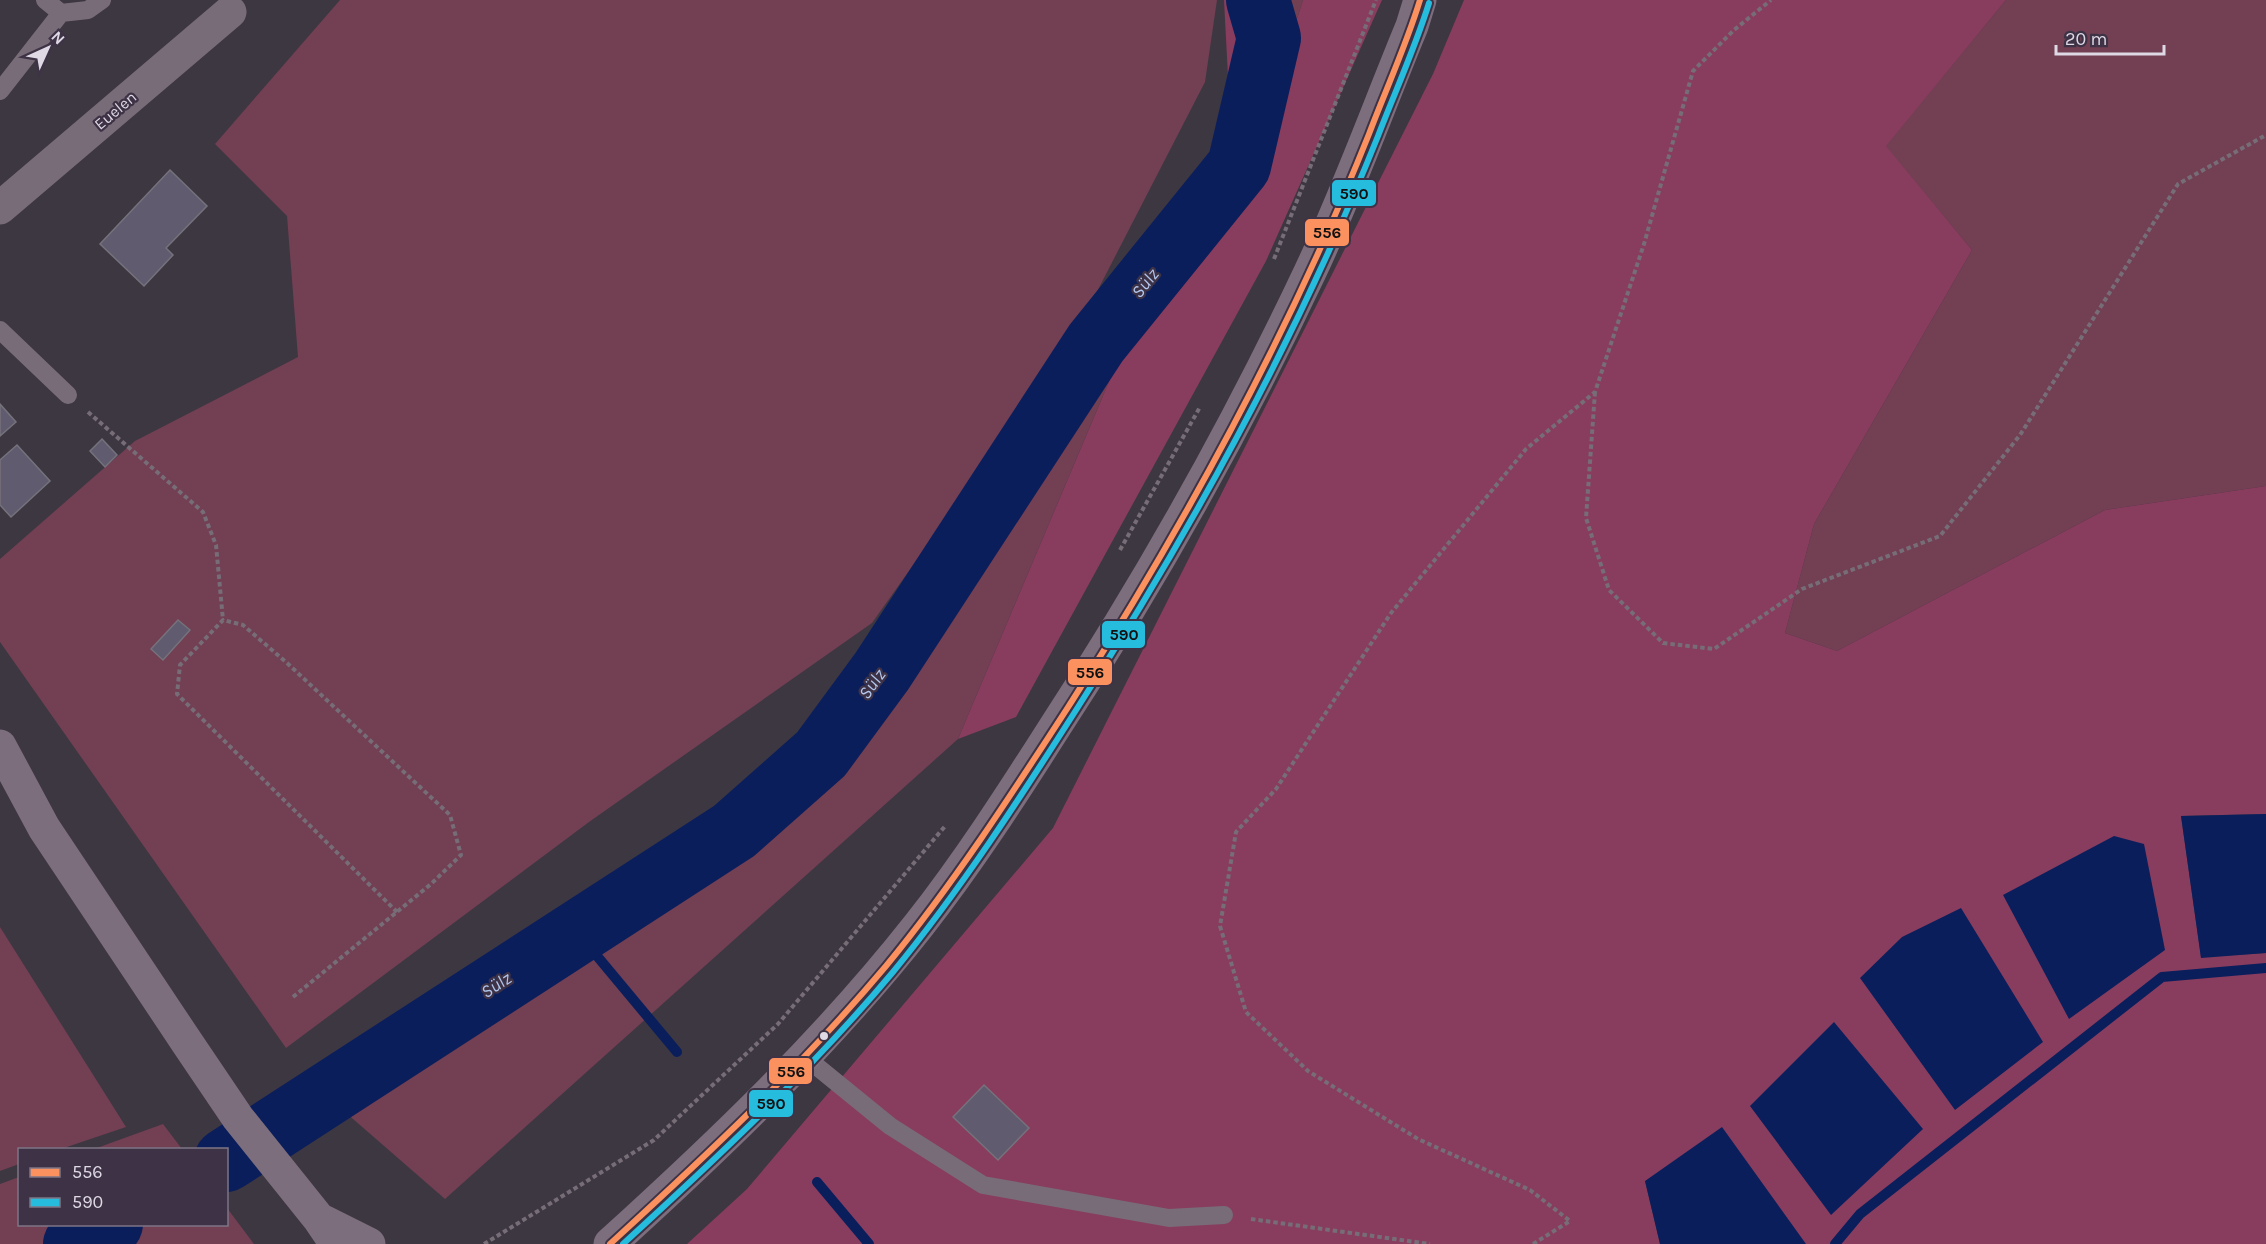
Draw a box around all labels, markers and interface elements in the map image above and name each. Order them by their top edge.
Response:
north arrow [18,18,78,78]
scale bar [2056,18,2164,56]
text: N [47,27,69,49]
text: 20 m [2065,28,2107,50]
street label: Euelen [90,87,140,133]
line badge: 590 [1331,179,1377,207]
text: 590 [1339,184,1369,203]
line badge: 556 [1304,218,1350,247]
text: 556 [1313,223,1341,242]
water label: Sülz [1126,263,1164,302]
line badge: 590 [1101,620,1146,649]
text: 590 [1109,625,1139,644]
line badge: 556 [1067,658,1113,686]
text: 556 [1076,663,1104,682]
water label: Sülz [854,664,890,703]
water label: Sülz [477,967,516,1003]
unlabelled marker [818,1030,830,1042]
line badge: 556 [768,1057,813,1085]
text: 556 [777,1062,805,1081]
line badge: 590 [748,1089,794,1118]
text: 590 [756,1094,786,1113]
legend [18,1148,228,1226]
text: 556 [72,1161,103,1183]
text: 590 [72,1191,103,1213]

